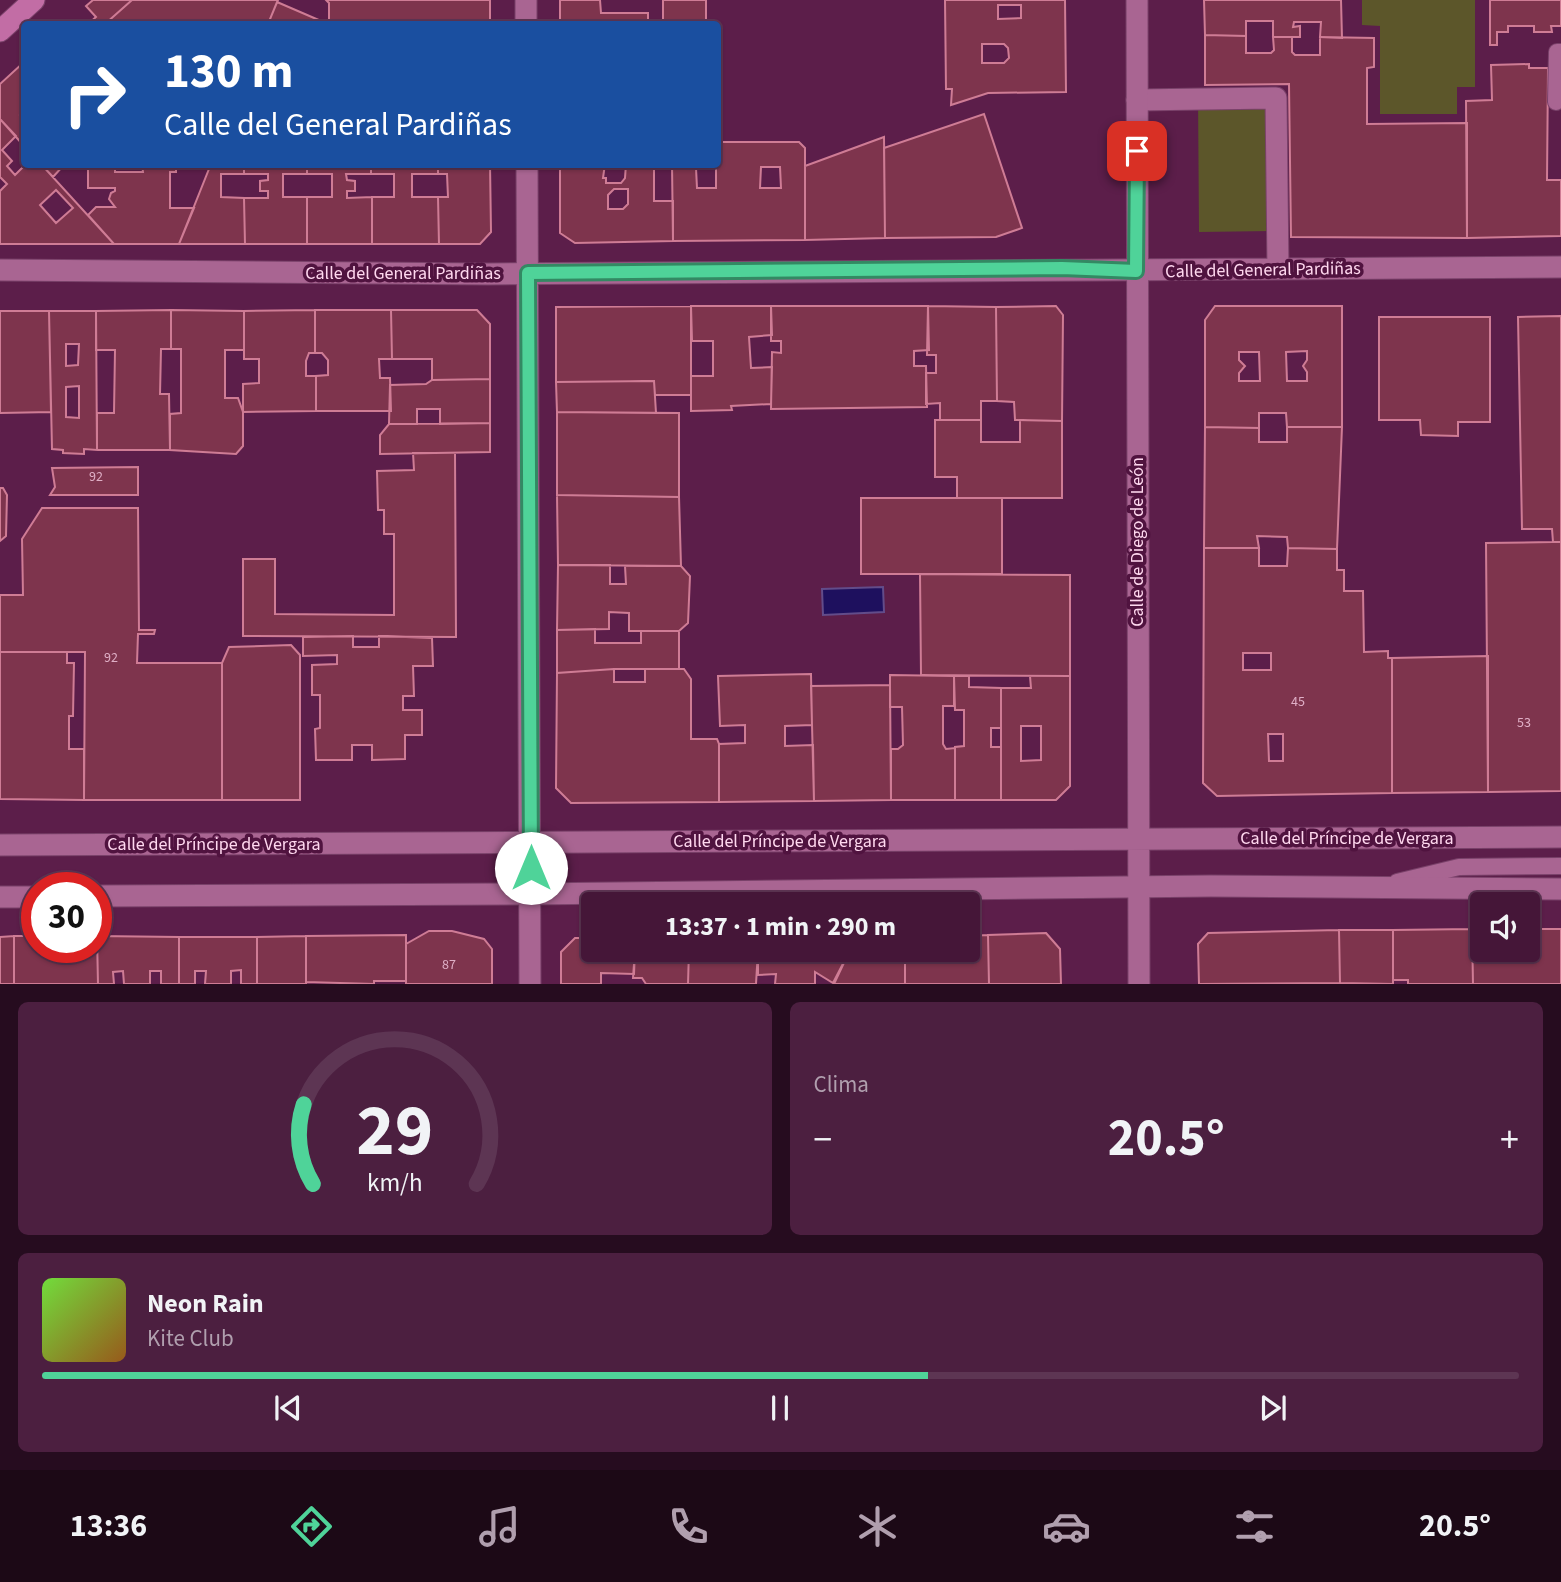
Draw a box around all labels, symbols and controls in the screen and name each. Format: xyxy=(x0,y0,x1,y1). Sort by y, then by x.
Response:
text: 130 m xyxy=(164,37,293,107)
icon: right xyxy=(49,49,140,140)
text: Calle del General Pardiñas xyxy=(164,102,512,148)
pin xyxy=(1107,121,1167,181)
icon: arrive xyxy=(1118,132,1156,170)
street label: Calle del General Pardiñas xyxy=(1165,256,1361,284)
street label: Calle del General Pardiñas xyxy=(305,261,501,286)
street label: Calle de Diego de León xyxy=(1125,457,1150,627)
house number: 92 xyxy=(89,467,103,487)
house number: 92 xyxy=(104,648,118,668)
house number: 45 xyxy=(1291,692,1305,712)
house number: 53 xyxy=(1517,713,1531,733)
street label: Calle del Príncipe de Vergara xyxy=(1240,826,1454,851)
street label: Calle del Príncipe de Vergara xyxy=(673,829,887,854)
position arrow xyxy=(494,831,568,905)
street label: Calle del Príncipe de Vergara xyxy=(107,832,321,857)
speed limit sign: 30 xyxy=(21,872,112,963)
map controls xyxy=(1470,892,1540,962)
button: sound xyxy=(1470,892,1540,962)
text: 13:37 · 1 min · 290 m xyxy=(665,908,896,945)
house number: 87 xyxy=(442,955,456,975)
text: Clima xyxy=(814,1068,869,1101)
text: 29 xyxy=(356,1080,433,1184)
text: 20.5° xyxy=(1108,1102,1225,1176)
text: − xyxy=(814,1113,832,1167)
text: + xyxy=(1500,1113,1519,1167)
text: km/h xyxy=(367,1165,423,1201)
text: Neon Rain xyxy=(147,1285,264,1322)
text: Kite Club xyxy=(147,1322,234,1355)
icon: previous xyxy=(269,1389,307,1427)
icon: pause xyxy=(761,1389,799,1427)
icon: next xyxy=(1254,1389,1292,1427)
icon: directions xyxy=(287,1502,336,1551)
icon: music xyxy=(475,1502,524,1551)
icon: phone xyxy=(664,1502,713,1551)
icon: climate xyxy=(853,1502,902,1551)
icon: car xyxy=(1042,1502,1091,1551)
icon: filters xyxy=(1230,1502,1279,1551)
text: 13:36 xyxy=(70,1503,147,1549)
text: 20.5° xyxy=(1419,1503,1491,1549)

